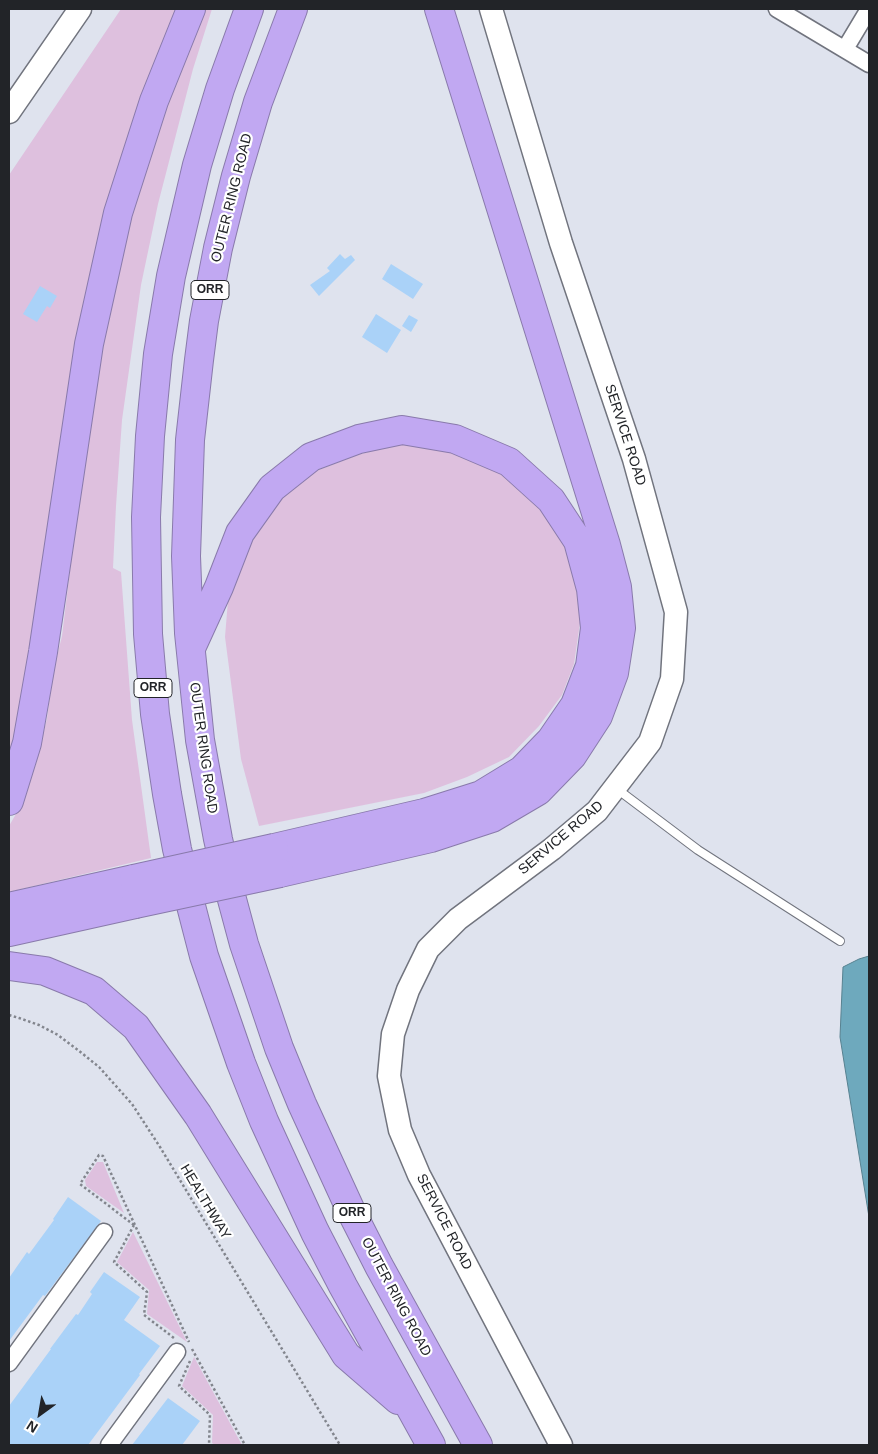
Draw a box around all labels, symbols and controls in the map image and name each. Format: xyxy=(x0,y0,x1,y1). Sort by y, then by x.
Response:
street label: OUTER RING ROAD xyxy=(208,132,256,264)
road number: ORR xyxy=(191,280,229,300)
street label: SERVICE ROAD xyxy=(601,382,649,488)
road number: ORR xyxy=(134,678,172,698)
street label: OUTER RING ROAD xyxy=(185,681,221,815)
street label: SERVICE ROAD xyxy=(515,798,607,878)
street label: HEALTHWAY xyxy=(176,1161,234,1243)
street label: SERVICE ROAD xyxy=(413,1171,475,1273)
road number: ORR xyxy=(333,1204,371,1222)
street label: OUTER RING ROAD xyxy=(358,1235,434,1359)
north arrow xyxy=(15,1389,65,1439)
text: N xyxy=(24,1417,41,1436)

